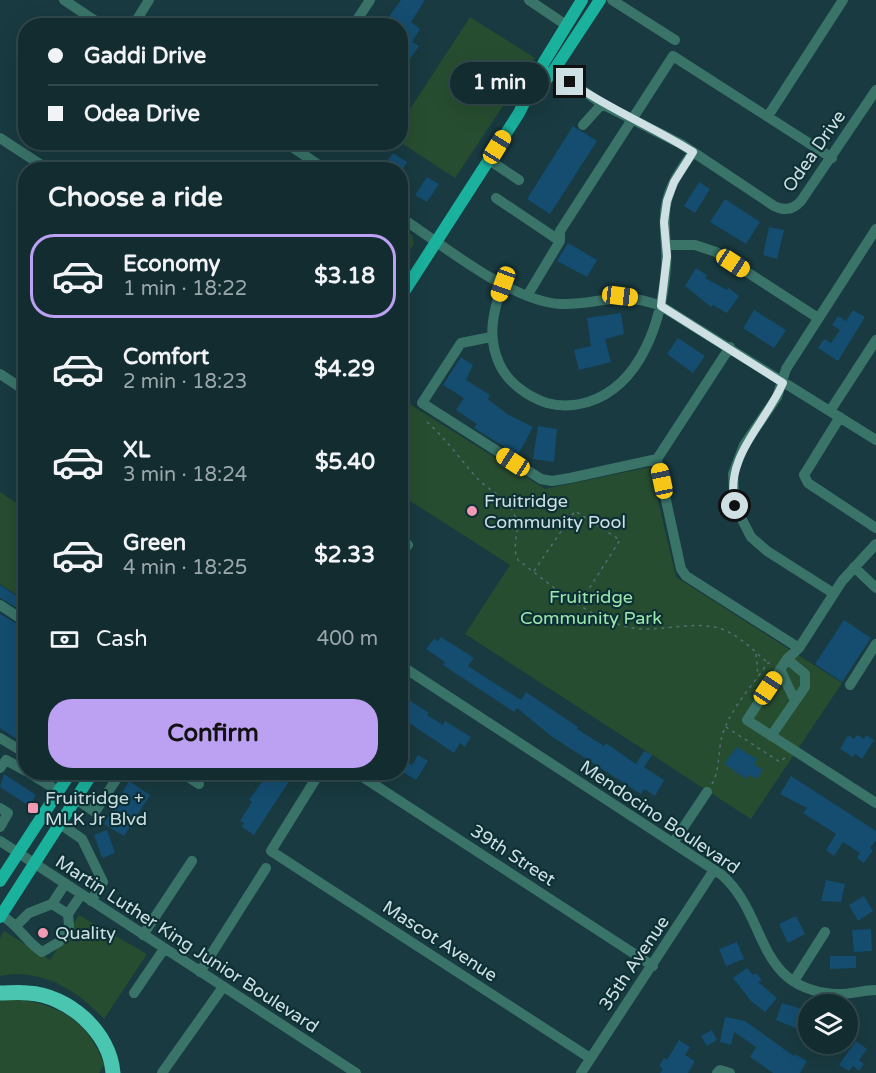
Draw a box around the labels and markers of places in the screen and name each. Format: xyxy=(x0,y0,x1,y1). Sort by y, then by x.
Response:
place label: Fruitridge Community Pool xyxy=(484,490,626,533)
marker: Fruitridge Community Pool xyxy=(465,504,479,518)
place label: Fruitridge + MLK Jr Blvd xyxy=(45,787,147,830)
marker: Fruitridge + MLK Jr Blvd xyxy=(26,801,40,815)
place label: Quality xyxy=(55,922,116,944)
marker: Quality xyxy=(36,926,50,940)

